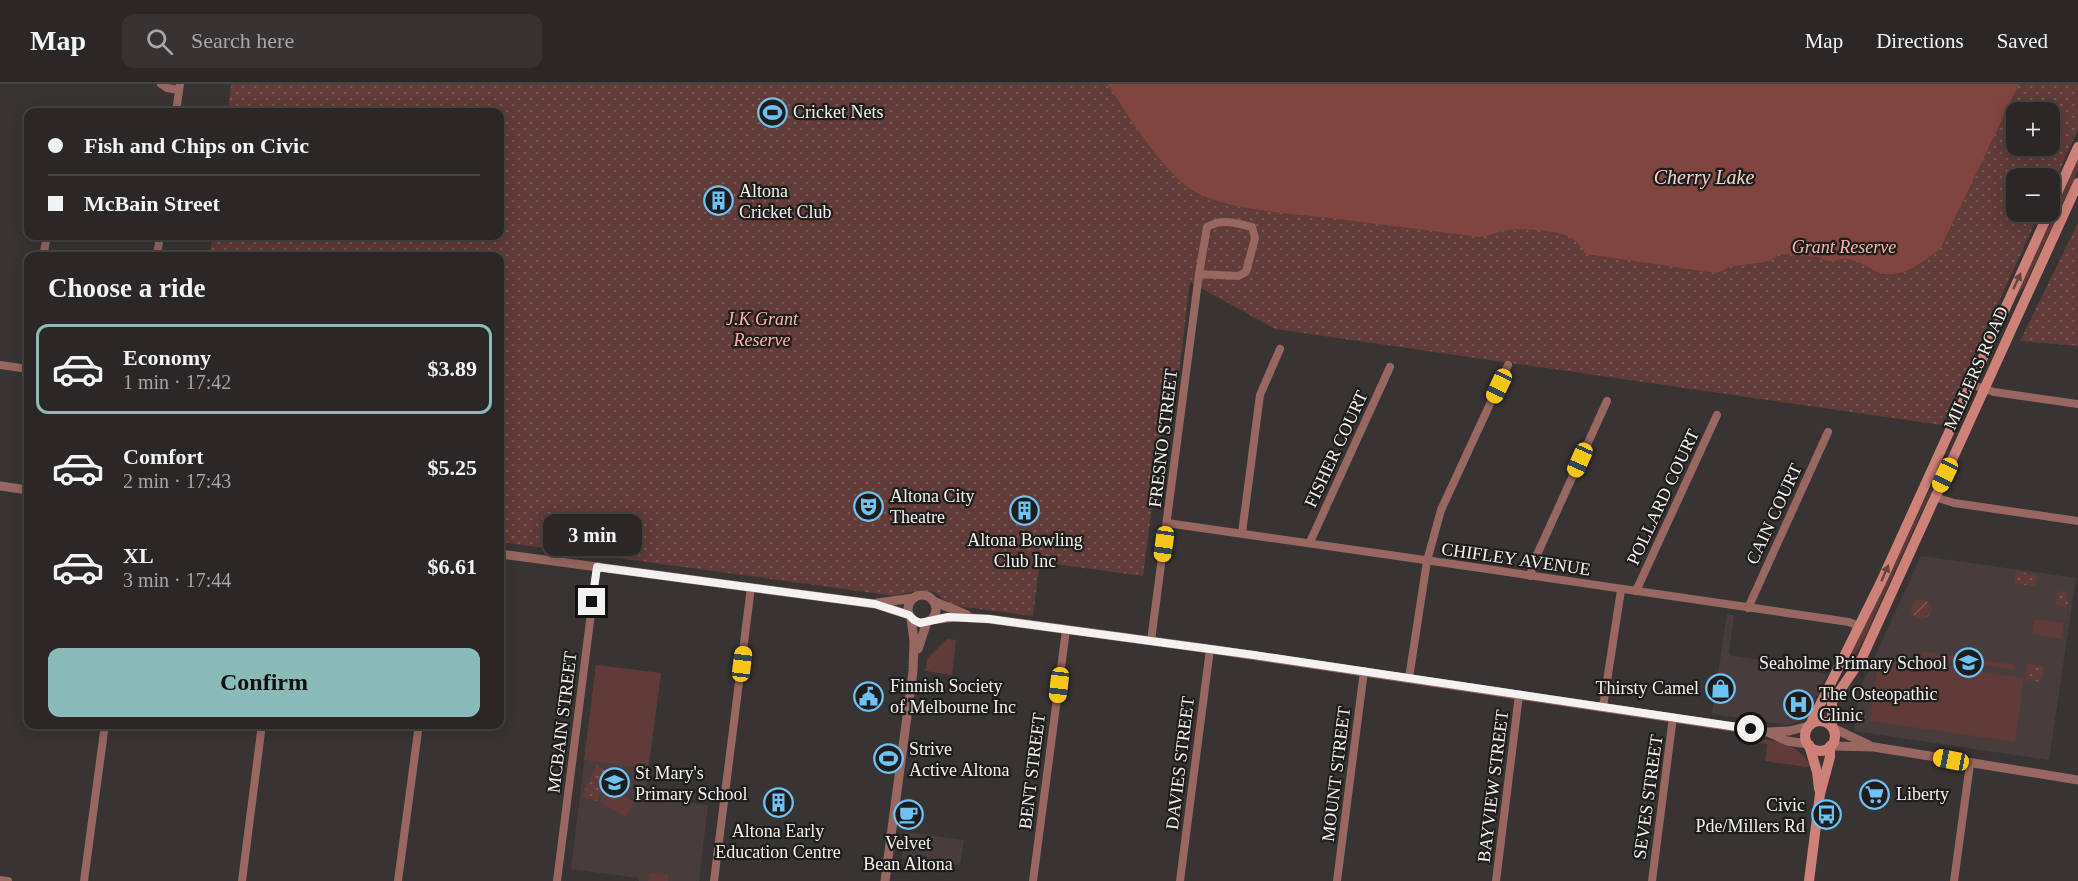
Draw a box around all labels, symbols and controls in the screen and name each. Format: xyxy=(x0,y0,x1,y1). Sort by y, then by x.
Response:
search box xyxy=(122,14,542,68)
text: Map xyxy=(30,25,86,56)
icon: search xyxy=(143,25,176,58)
text: Search here xyxy=(191,28,294,53)
text: Map xyxy=(1805,29,1843,53)
text: Directions xyxy=(1876,29,1964,53)
text: Saved xyxy=(1997,29,2048,53)
sports icon: Cricket Nets xyxy=(756,96,788,128)
place label: Cricket Nets xyxy=(793,102,883,122)
map controls xyxy=(2006,102,2060,222)
button: + xyxy=(2006,102,2060,156)
text: Fish and Chips on Civic xyxy=(84,133,309,158)
water label: Cherry Lake xyxy=(1654,166,1754,189)
button: − xyxy=(2006,168,2060,222)
place label: Altona Cricket Club xyxy=(739,181,832,222)
building icon: Altona Cricket Club xyxy=(702,185,734,217)
text: McBain Street xyxy=(84,191,220,216)
park label: Grant Reserve xyxy=(1792,237,1896,257)
one-way arrow xyxy=(2013,272,2022,289)
text: Choose a ride xyxy=(48,273,206,303)
street label: MILLERS ROAD xyxy=(1940,303,2012,433)
park label: J.K Grant Reserve xyxy=(726,309,799,350)
icon: car xyxy=(51,342,105,396)
text: Economy xyxy=(123,345,211,370)
text: $3.89 xyxy=(428,356,477,381)
car xyxy=(1483,366,1515,406)
street label: FRESNO STREET xyxy=(1145,368,1181,508)
text: 1 min · 17:42 xyxy=(123,371,231,393)
street label: FISHER COURT xyxy=(1300,387,1372,511)
street label: POLLARD COURT xyxy=(1623,426,1703,568)
car xyxy=(1564,440,1596,480)
icon: car xyxy=(51,441,105,495)
text: Comfort xyxy=(123,444,204,469)
text: $5.25 xyxy=(428,455,477,480)
car xyxy=(1929,455,1961,495)
street label: CAIN COURT xyxy=(1742,461,1806,567)
text: 2 min · 17:43 xyxy=(123,470,231,492)
place label: Altona City Theatre xyxy=(890,486,975,527)
theatre icon: Altona City Theatre xyxy=(853,490,885,522)
building icon: Altona Bowling Club Inc xyxy=(1009,495,1041,527)
callout: 3 min xyxy=(542,515,642,557)
text: 3 min xyxy=(568,524,617,546)
car xyxy=(1153,525,1175,563)
place label: Altona Bowling Club Inc xyxy=(967,530,1083,571)
street label: CHIFLEY AVENUE xyxy=(1440,539,1592,579)
icon: car xyxy=(51,540,105,594)
text: XL xyxy=(123,543,154,568)
text: $6.61 xyxy=(428,554,477,579)
one-way arrow xyxy=(1881,565,1890,582)
text: 3 min · 17:44 xyxy=(123,569,231,591)
route end xyxy=(578,588,605,615)
car xyxy=(731,645,753,683)
school or university icon: Seaholme Primary School xyxy=(1952,647,1984,679)
button: Confirm xyxy=(48,648,480,717)
street label: MCBAIN STREET xyxy=(543,650,581,794)
place label: Seaholme Primary School xyxy=(1759,653,1947,673)
car xyxy=(1048,666,1070,704)
shop icon: Thirsty Camel xyxy=(1704,672,1736,704)
place label: Finnish Society of Melbourne Inc xyxy=(890,676,1016,717)
place label: Thirsty Camel xyxy=(1596,678,1699,698)
public building icon: Finnish Society of Melbourne Inc xyxy=(853,680,885,712)
place label: The Osteopathic Clinic xyxy=(1819,684,1937,725)
hospital icon: The Osteopathic Clinic xyxy=(1782,688,1814,720)
street label: DAVIES STREET xyxy=(1162,695,1198,831)
street label: MOUNT STREET xyxy=(1318,705,1354,843)
street label: BAYVIEW STREET xyxy=(1474,709,1512,863)
street label: BENT STREET xyxy=(1015,712,1049,830)
route start xyxy=(1737,715,1764,742)
street label: SEVES STREET xyxy=(1629,733,1667,861)
place label: Strive Active Altona xyxy=(909,739,1009,780)
sports icon: Strive Active Altona xyxy=(872,743,904,775)
car xyxy=(1932,748,1970,772)
place label: St Mary's Primary School xyxy=(635,763,748,804)
school or university icon: St Mary's Primary School xyxy=(598,767,630,799)
supermarket icon: Liberty xyxy=(1859,778,1891,810)
place label: Liberty xyxy=(1896,784,1949,804)
building icon: Altona Early Education Centre xyxy=(762,786,794,818)
place label: Civic Pde/Millers Rd xyxy=(1695,795,1805,836)
cafe icon: Velvet Bean Altona xyxy=(892,798,924,830)
bus stop icon: Civic Pde/Millers Rd xyxy=(1810,799,1842,831)
place label: Altona Early Education Centre xyxy=(715,821,841,862)
place label: Velvet Bean Altona xyxy=(863,833,953,874)

